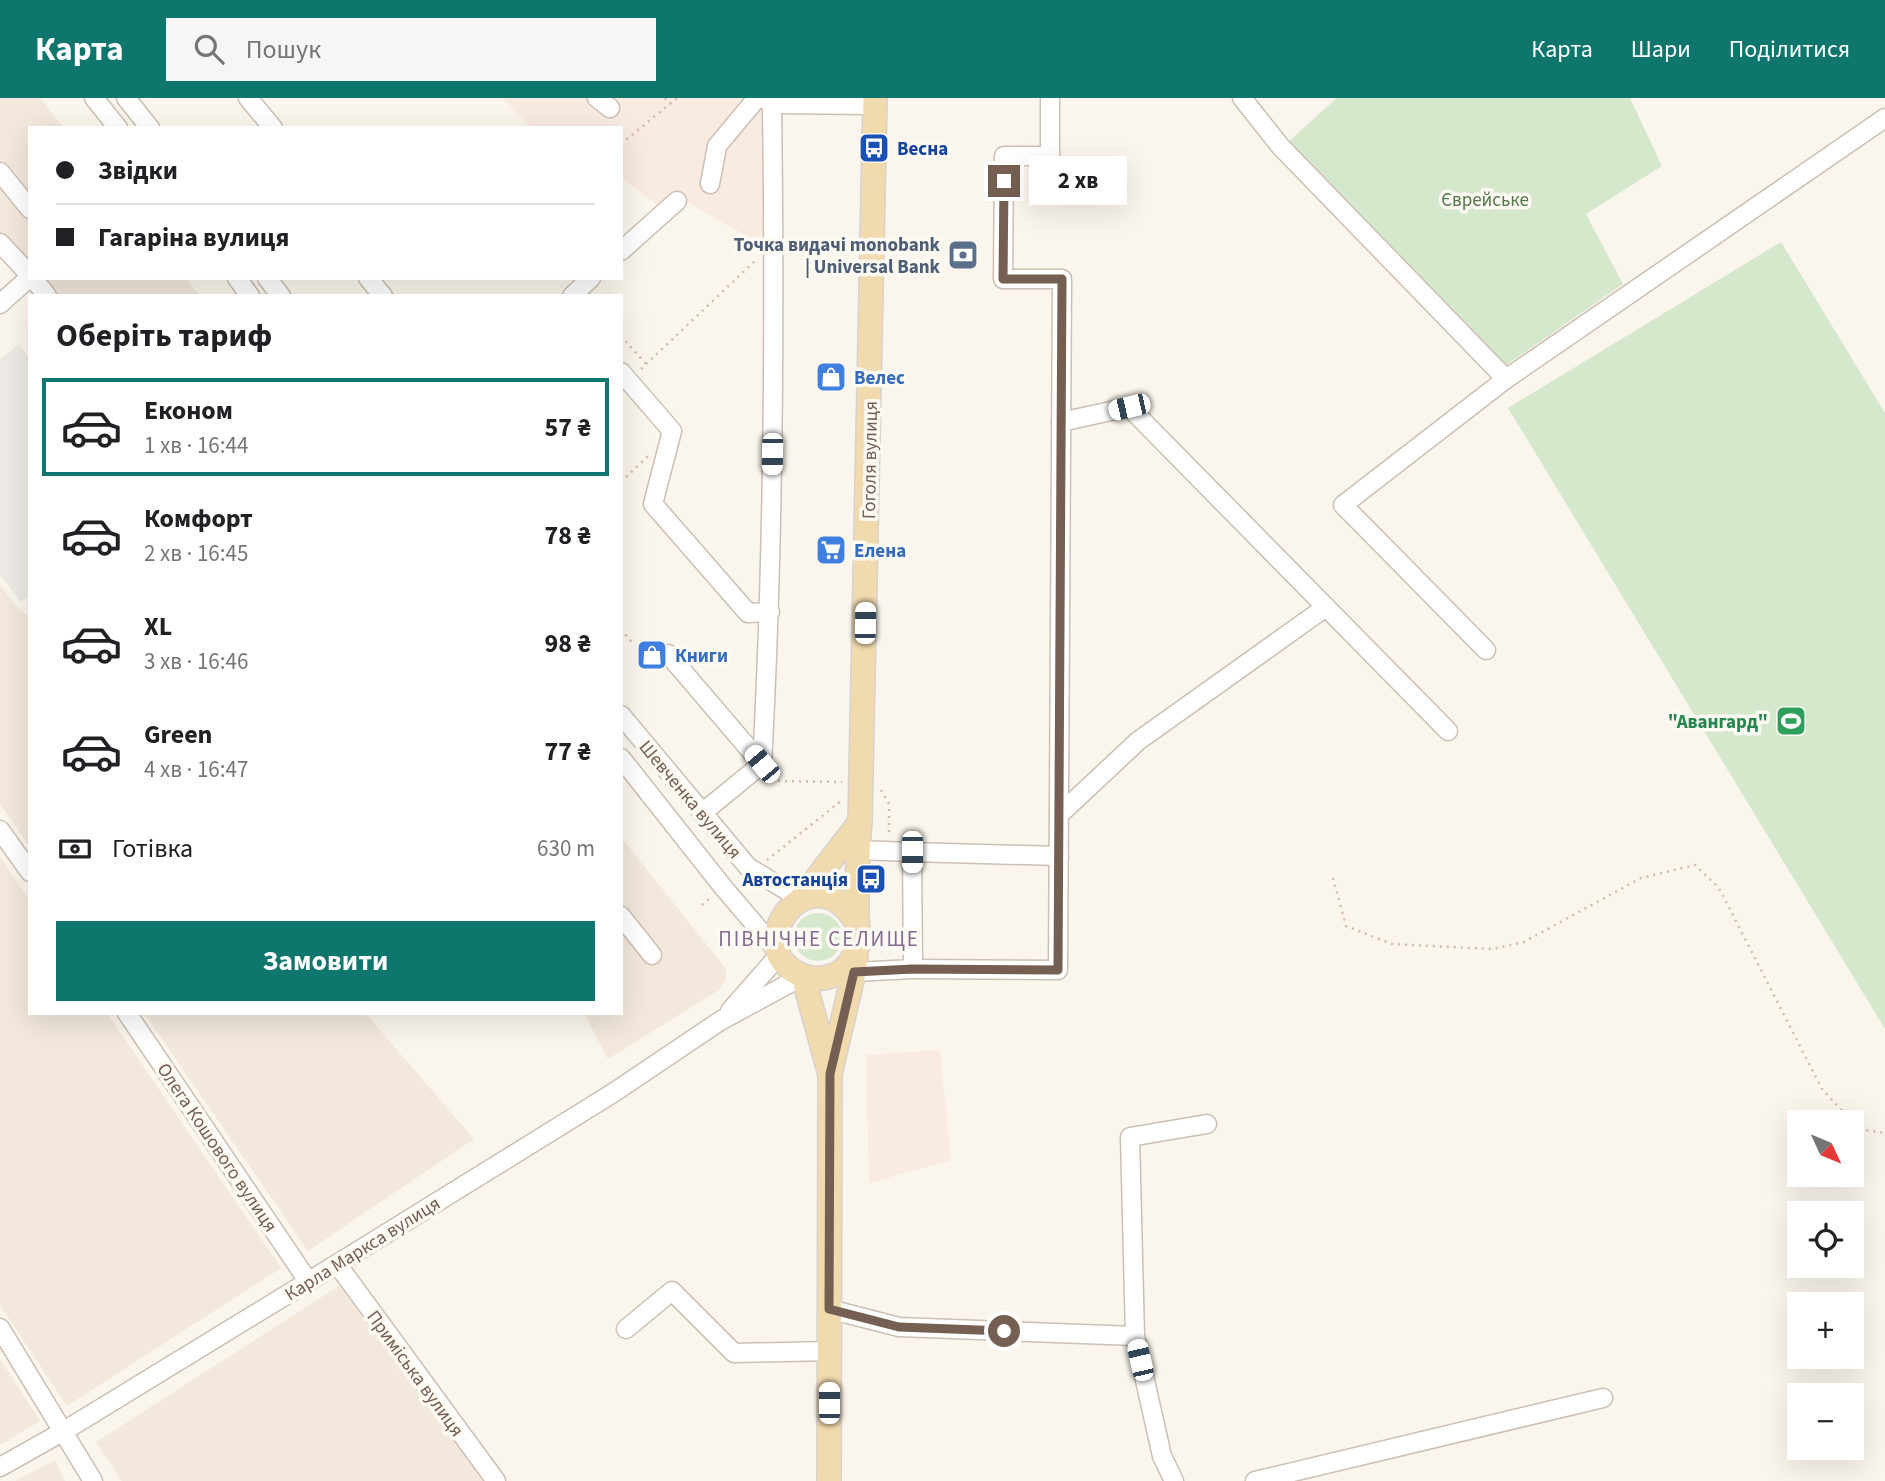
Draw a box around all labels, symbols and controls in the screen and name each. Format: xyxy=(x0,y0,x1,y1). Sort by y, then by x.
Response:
search box xyxy=(166,18,656,81)
text: Карта xyxy=(35,26,124,73)
icon: search xyxy=(190,30,228,68)
text: Пошук xyxy=(246,31,321,68)
text: Карта xyxy=(1531,32,1593,67)
text: Шари xyxy=(1631,32,1691,67)
text: Поділитися xyxy=(1729,32,1850,67)
bus stop icon: Весна xyxy=(857,131,891,165)
place label: Весна xyxy=(897,136,948,163)
text: Звідки xyxy=(98,152,178,189)
callout: 2 хв xyxy=(1028,156,1126,206)
text: 2 хв xyxy=(1058,164,1098,197)
route end xyxy=(988,165,1020,197)
park label: Єврейське xyxy=(1441,187,1529,214)
text: Гагаріна вулиця xyxy=(98,219,289,256)
place label: Точка видачі monobank | Universal Bank xyxy=(734,232,941,281)
bank icon: Точка видачі monobank | Universal Bank xyxy=(946,238,980,272)
text: Оберіть тариф xyxy=(56,313,272,359)
shop icon: Велес xyxy=(814,360,848,394)
place label: Велес xyxy=(854,365,905,392)
text: Економ xyxy=(144,392,233,429)
car xyxy=(1107,392,1152,422)
icon: car xyxy=(60,396,123,459)
street label: Гоголя вулиця xyxy=(856,401,885,519)
text: 57 ₴ xyxy=(545,409,591,446)
text: 1 хв · 16:44 xyxy=(144,429,248,462)
car xyxy=(762,433,783,475)
text: Комфорт xyxy=(144,500,253,537)
icon: car xyxy=(60,504,123,567)
text: 78 ₴ xyxy=(545,517,591,554)
supermarket icon: Елена xyxy=(814,533,848,567)
text: 2 хв · 16:45 xyxy=(144,537,248,570)
place label: Елена xyxy=(854,538,906,565)
car xyxy=(855,602,876,644)
text: XL xyxy=(144,608,172,645)
icon: car xyxy=(60,612,123,675)
text: 98 ₴ xyxy=(545,625,591,662)
shop icon: Книги xyxy=(635,638,669,672)
place label: Книги xyxy=(675,643,728,670)
text: 3 хв · 16:46 xyxy=(144,645,248,678)
sports icon: "Авангард" xyxy=(1774,704,1808,738)
place label: "Авангард" xyxy=(1668,709,1768,736)
text: Green xyxy=(144,716,212,753)
icon: car xyxy=(60,720,123,783)
text: 77 ₴ xyxy=(545,733,591,770)
street label: Шевченка вулиця xyxy=(632,735,748,865)
car xyxy=(741,741,784,787)
text: 4 хв · 16:47 xyxy=(144,753,248,786)
icon: cash xyxy=(56,830,94,868)
text: Готівка xyxy=(112,830,193,867)
car xyxy=(902,831,923,873)
text: 630 m xyxy=(537,832,595,865)
bus stop icon: Автостанція xyxy=(854,862,888,896)
place label: Автостанція xyxy=(741,867,848,894)
button: Замовити xyxy=(56,921,595,1001)
district label: ПІВНІЧНЕ СЕЛИЩЕ xyxy=(718,924,920,954)
street label: Олега Кошового вулиця xyxy=(150,1058,284,1238)
north arrow xyxy=(1787,1110,1864,1186)
map controls xyxy=(1787,1110,1864,1460)
street label: Карла Маркса вулиця xyxy=(280,1190,446,1308)
button: locate xyxy=(1787,1201,1864,1278)
button: + xyxy=(1787,1292,1864,1369)
street label: Приміська вулиця xyxy=(360,1305,470,1443)
route start xyxy=(988,1315,1020,1347)
car xyxy=(1126,1337,1155,1383)
car xyxy=(819,1382,840,1424)
button: − xyxy=(1787,1383,1864,1460)

